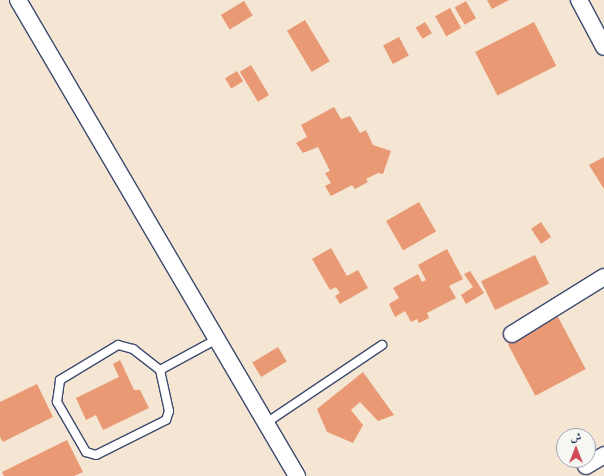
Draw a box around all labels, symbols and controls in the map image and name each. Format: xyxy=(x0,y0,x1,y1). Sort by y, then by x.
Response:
north arrow xyxy=(556,428,596,468)
text: ش xyxy=(571,429,581,445)

